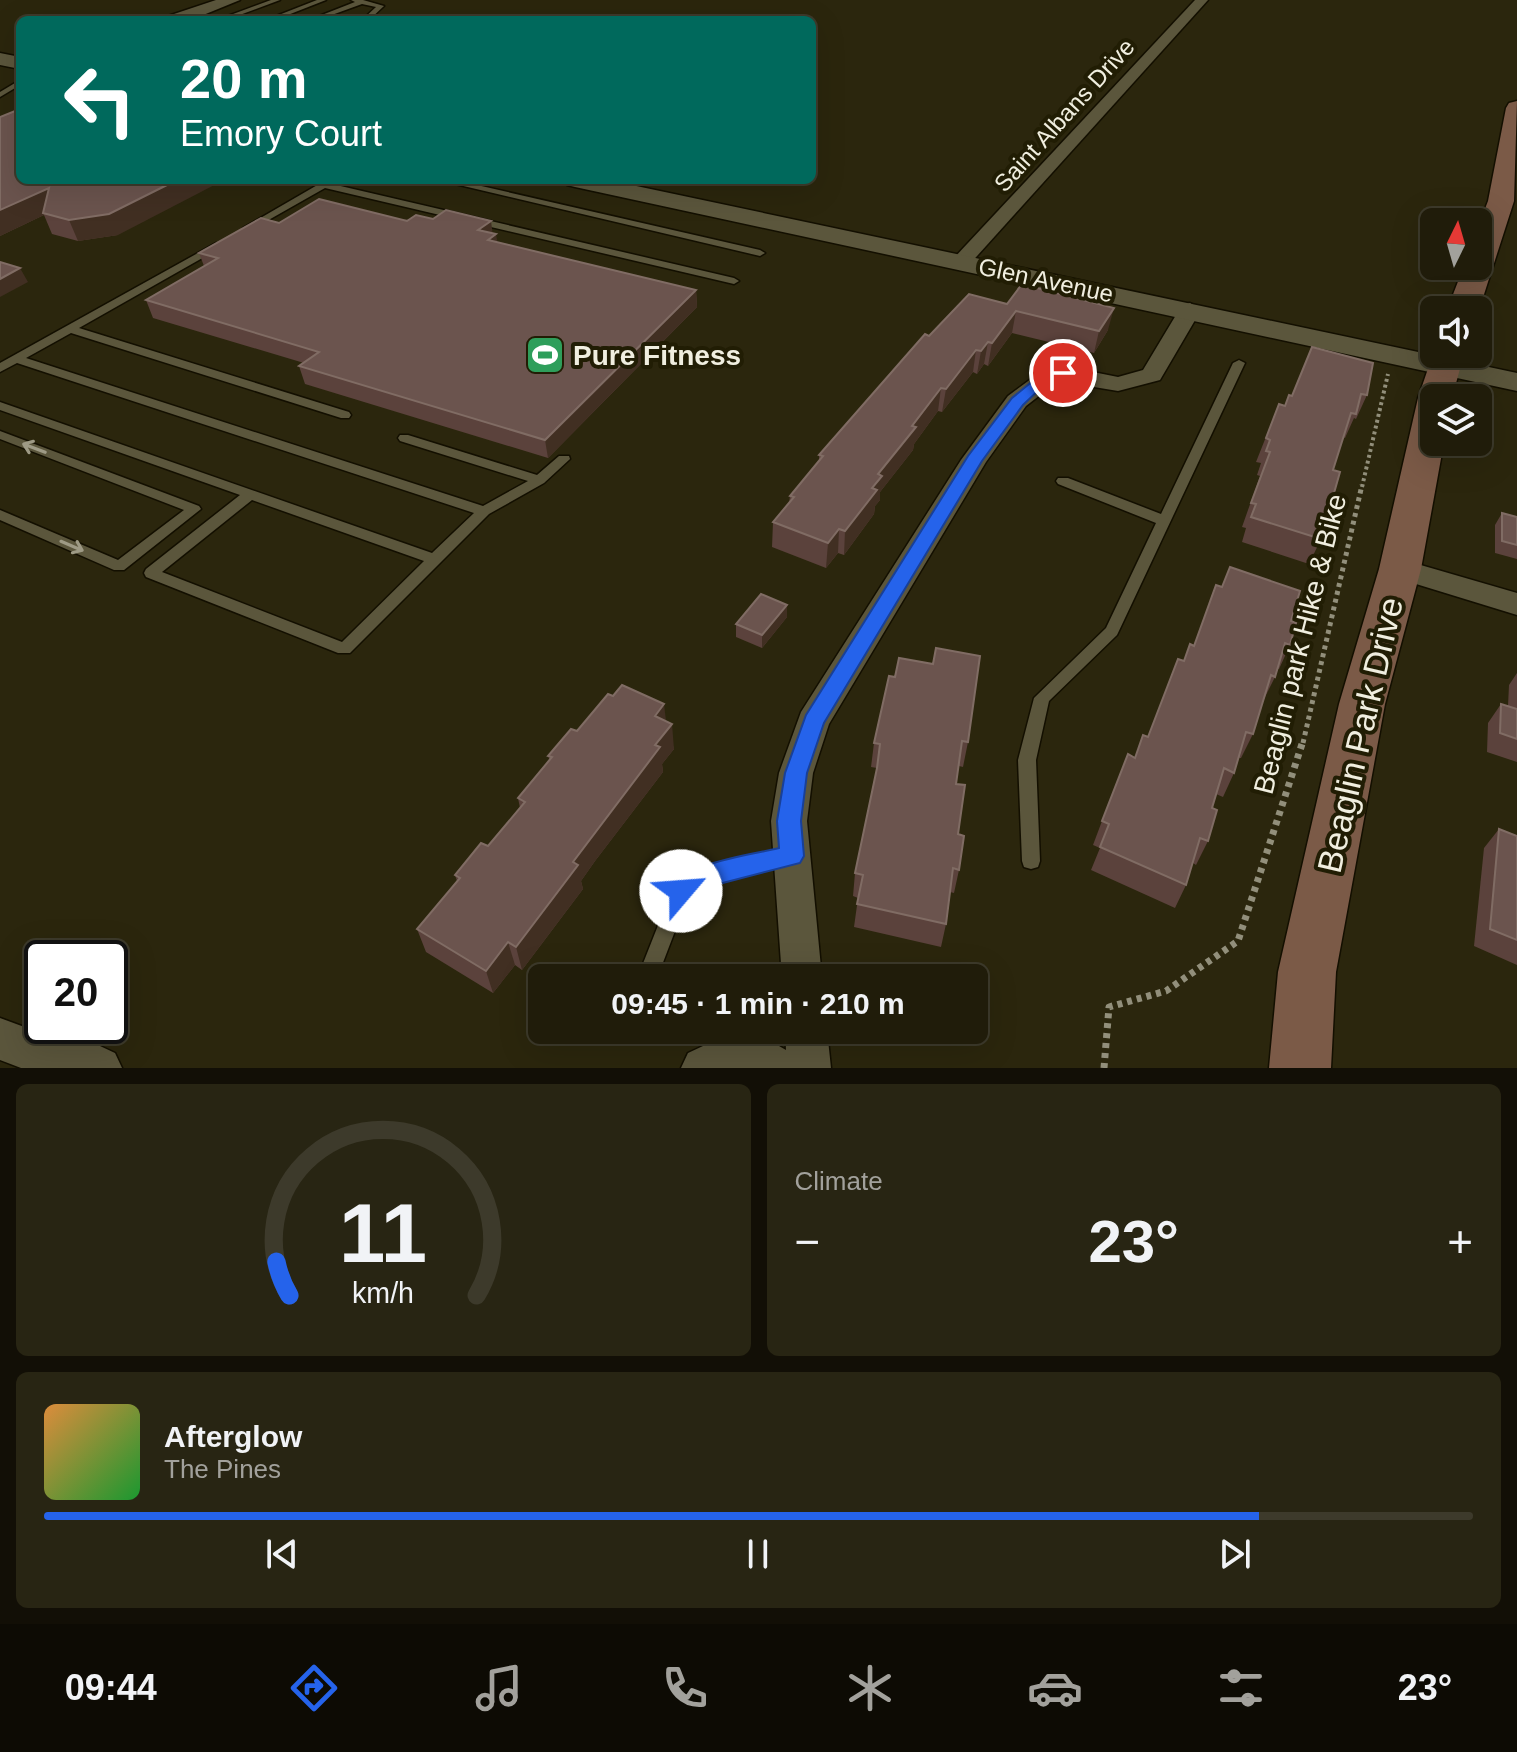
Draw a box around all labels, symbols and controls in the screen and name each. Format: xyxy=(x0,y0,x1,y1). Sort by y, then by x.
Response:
street label: Saint Albans Drive xyxy=(988,33,1140,197)
text: 20 m xyxy=(180,47,308,110)
icon: left xyxy=(48,48,152,152)
text: Emory Court xyxy=(180,113,382,154)
north arrow xyxy=(1420,208,1492,280)
map controls xyxy=(1420,208,1492,456)
street label: Glen Avenue xyxy=(976,253,1116,307)
button: sound xyxy=(1420,296,1492,368)
sports icon: Pure Fitness xyxy=(524,334,566,376)
pin xyxy=(1029,339,1097,407)
place label: Pure Fitness xyxy=(573,340,741,371)
icon: arrive xyxy=(1041,351,1085,395)
button: layers xyxy=(1420,384,1492,456)
one-way arrow xyxy=(22,440,47,454)
street label: Beaglin park Hike & Bike xyxy=(1248,491,1352,797)
one-way arrow xyxy=(59,539,84,554)
street label: Beaglin Park Drive xyxy=(1310,594,1410,876)
position arrow xyxy=(639,849,723,933)
speed limit sign: 20 xyxy=(24,940,128,1044)
text: 09:45 · 1 min · 210 m xyxy=(611,987,905,1020)
text: Climate xyxy=(795,1166,883,1196)
text: 11 xyxy=(339,1187,427,1280)
text: 23° xyxy=(1088,1208,1179,1275)
text: − xyxy=(795,1217,820,1266)
text: + xyxy=(1447,1217,1473,1266)
text: km/h xyxy=(352,1277,414,1309)
text: Afterglow xyxy=(164,1420,302,1453)
text: The Pines xyxy=(164,1454,281,1484)
icon: previous xyxy=(260,1532,304,1576)
icon: pause xyxy=(736,1532,780,1576)
icon: next xyxy=(1213,1532,1257,1576)
icon: directions xyxy=(286,1660,342,1716)
icon: music xyxy=(471,1660,527,1716)
icon: phone xyxy=(657,1660,713,1716)
icon: climate xyxy=(842,1660,898,1716)
icon: car xyxy=(1027,1660,1083,1716)
icon: filters xyxy=(1213,1660,1269,1716)
text: 09:44 xyxy=(65,1667,157,1708)
text: 23° xyxy=(1398,1667,1452,1708)

